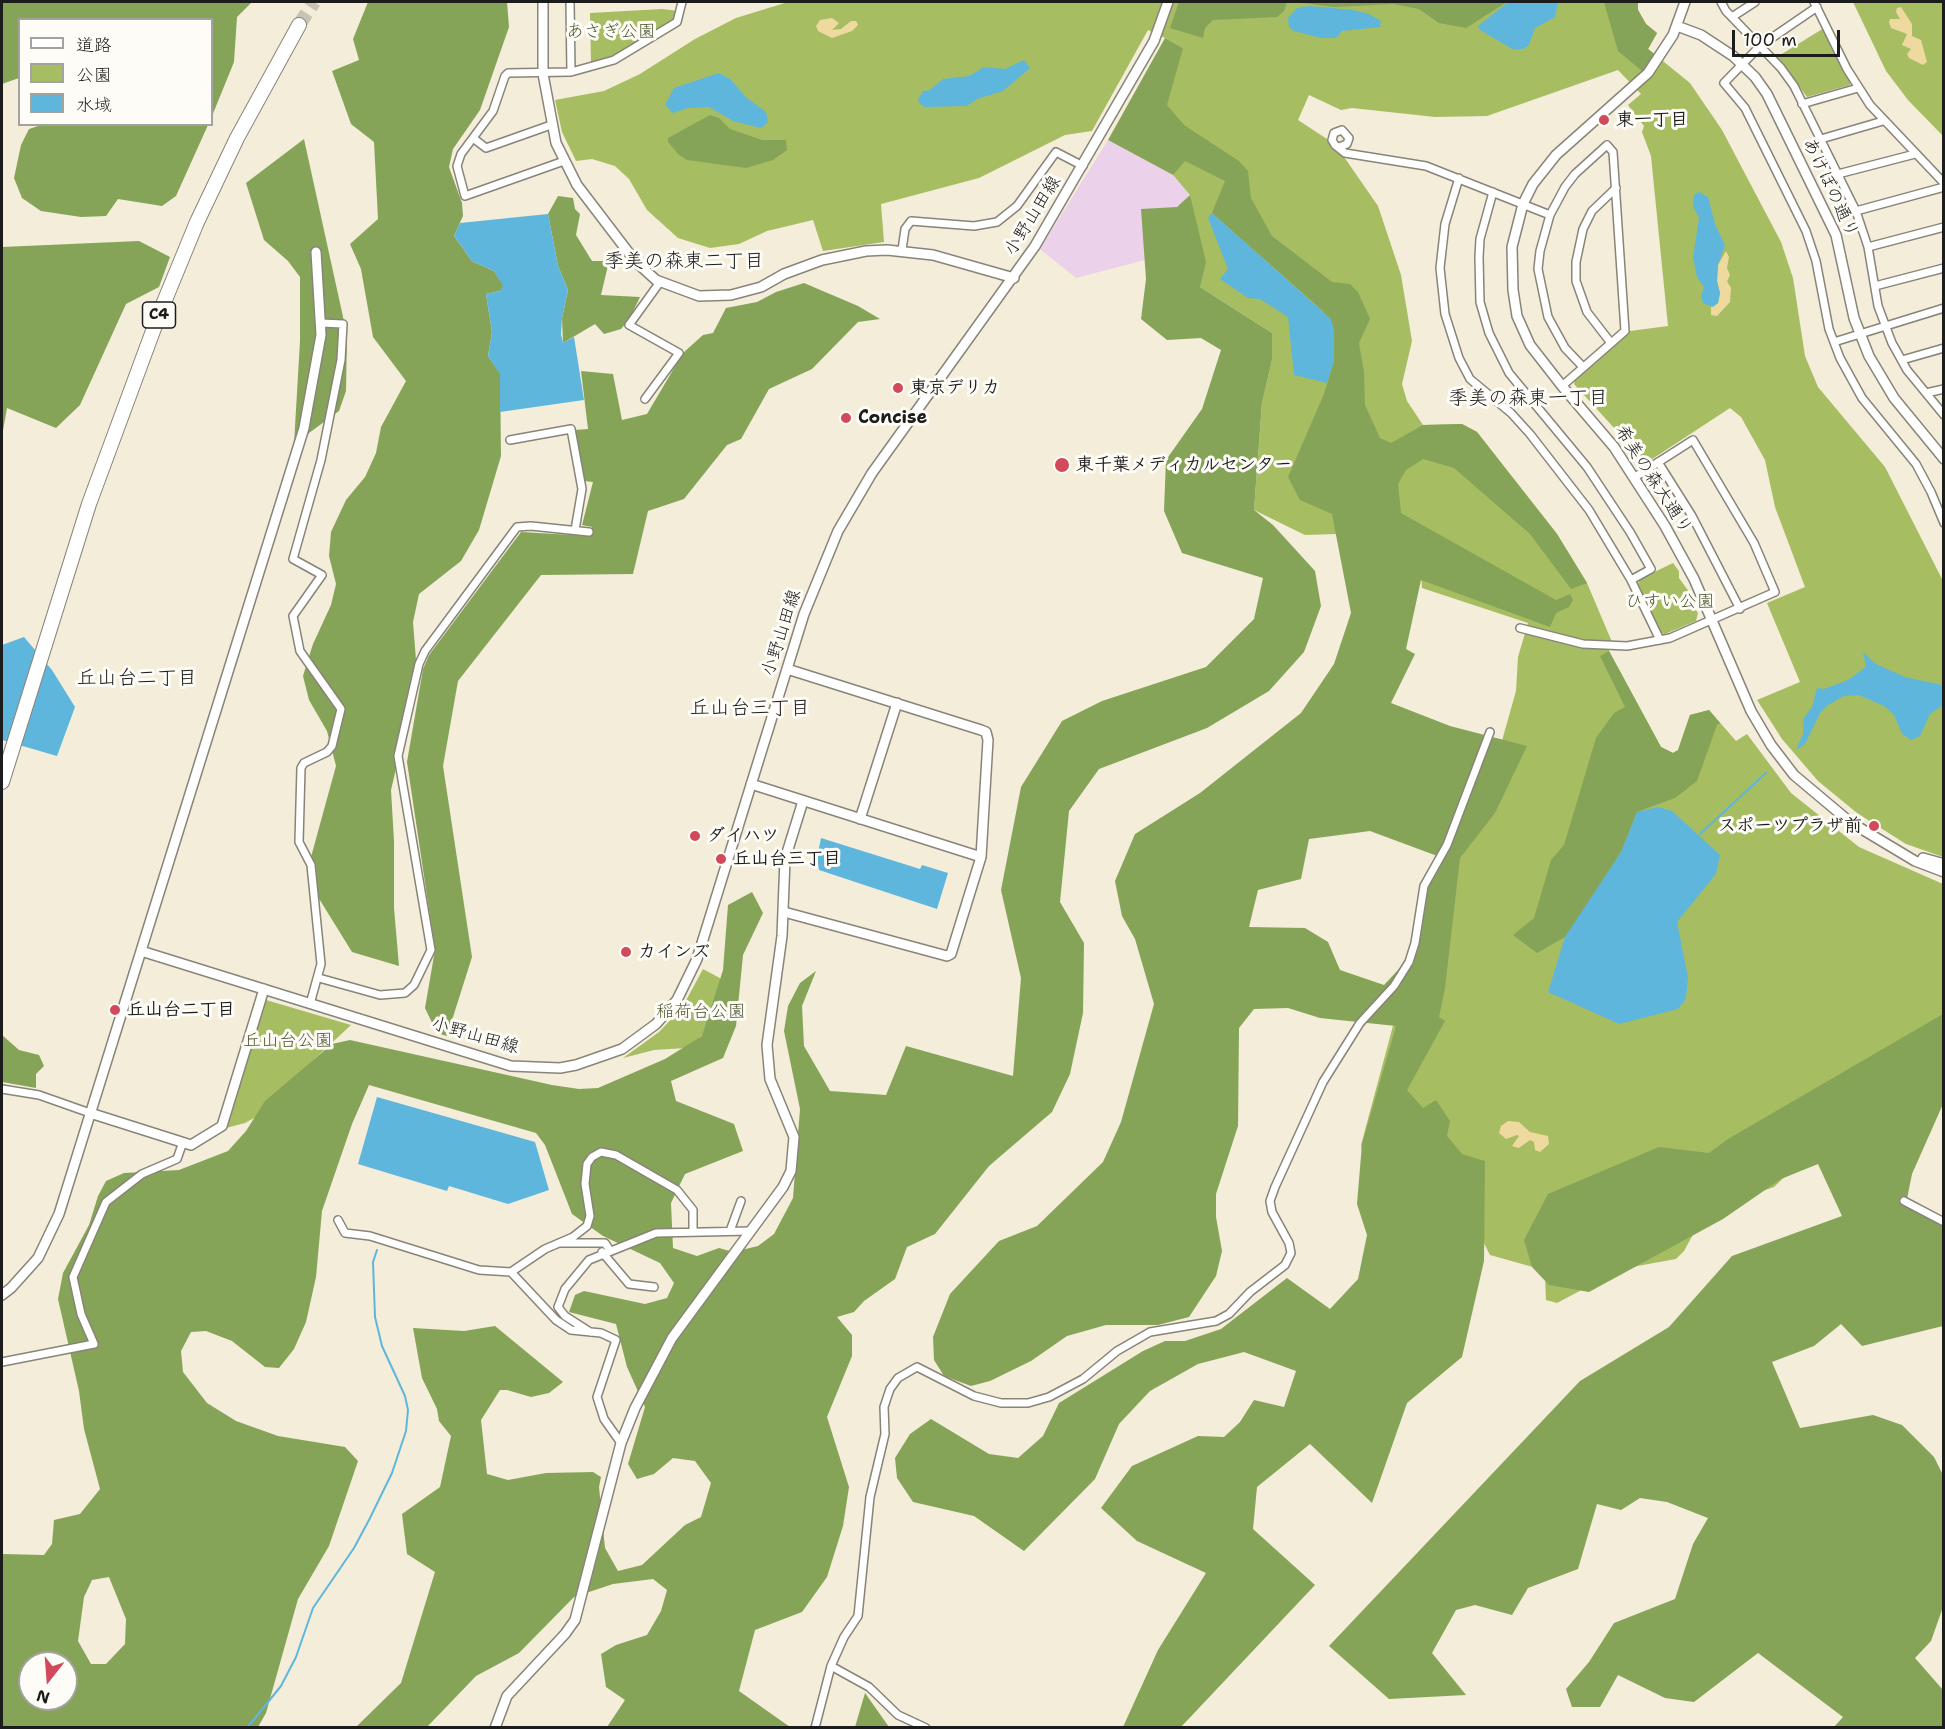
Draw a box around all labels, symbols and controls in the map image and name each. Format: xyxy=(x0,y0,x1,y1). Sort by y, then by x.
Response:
legend xyxy=(18,18,213,126)
scale bar xyxy=(1735,18,1843,56)
park label: あさぎ公園 xyxy=(566,21,656,43)
text: 100 m xyxy=(1743,28,1797,52)
text: 道路 xyxy=(76,33,112,57)
text: 公園 xyxy=(76,63,112,87)
text: 水域 xyxy=(76,93,112,117)
place label: 東一丁目 xyxy=(1616,109,1688,131)
marker: 東一丁目 xyxy=(1597,113,1611,127)
street label: あけぼの通り xyxy=(1797,134,1863,242)
street label: 小野山田線 xyxy=(1000,172,1066,260)
district label: 季美の森東二丁目 xyxy=(604,250,764,274)
road number: C4 xyxy=(142,302,176,328)
place label: 東京デリカ xyxy=(910,377,1000,399)
marker: 東京デリカ xyxy=(891,381,905,395)
district label: 季美の森東一丁目 xyxy=(1448,387,1608,411)
place label: Concise xyxy=(858,407,927,429)
marker: Concise xyxy=(839,411,853,425)
street label: 希美の森大通り xyxy=(1610,421,1696,539)
place label: 東千葉メディカルセンター xyxy=(1076,454,1292,476)
marker: 東千葉メディカルセンター xyxy=(1053,456,1071,474)
street label: 小野山田線 xyxy=(758,587,806,679)
park label: ひすい公園 xyxy=(1625,591,1715,613)
district label: 丘山台二丁目 xyxy=(77,667,197,691)
district label: 丘山台三丁目 xyxy=(690,697,810,721)
place label: スポーツプラザ前 xyxy=(1718,815,1862,837)
marker: スポーツプラザ前 xyxy=(1867,819,1881,833)
place label: ダイハツ xyxy=(707,825,779,847)
marker: ダイハツ xyxy=(688,829,702,843)
place label: 丘山台三丁目 xyxy=(733,848,841,870)
marker: 丘山台三丁目 xyxy=(714,852,728,866)
place label: カインズ xyxy=(638,941,710,963)
marker: カインズ xyxy=(619,945,633,959)
place label: 丘山台二丁目 xyxy=(127,999,235,1021)
park label: 稲荷台公園 xyxy=(656,1001,746,1023)
marker: 丘山台二丁目 xyxy=(108,1003,122,1017)
street label: 小野山田線 xyxy=(429,1013,521,1059)
park label: 丘山台公園 xyxy=(243,1030,333,1052)
north arrow xyxy=(18,1651,78,1711)
text: N xyxy=(34,1685,52,1709)

